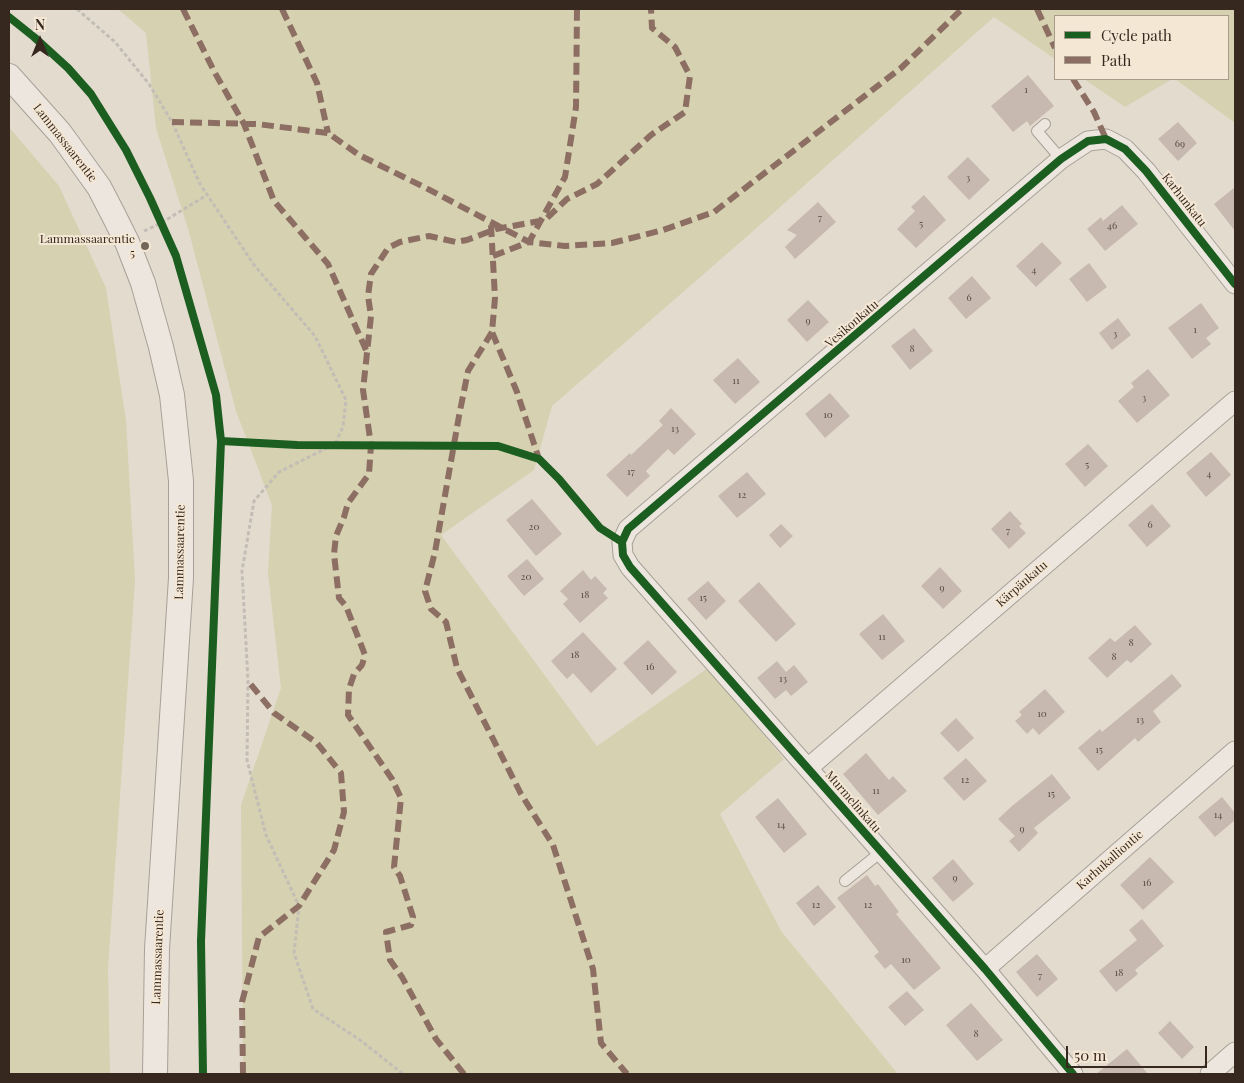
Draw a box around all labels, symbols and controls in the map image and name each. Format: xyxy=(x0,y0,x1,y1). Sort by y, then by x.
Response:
north arrow xyxy=(15,15,65,65)
text: N xyxy=(35,15,45,34)
legend xyxy=(1054,15,1229,80)
text: Cycle path xyxy=(1101,25,1172,45)
text: Path xyxy=(1101,50,1131,70)
house number: 1 xyxy=(1024,84,1028,96)
street label: Lammassaarentie xyxy=(30,101,100,185)
house number: 69 xyxy=(1175,138,1185,150)
street label: Karhunkatu xyxy=(1159,170,1209,230)
house number: 3 xyxy=(966,172,970,184)
house number: 7 xyxy=(818,212,822,224)
house number: 5 xyxy=(919,218,923,230)
house number: 46 xyxy=(1107,220,1117,232)
place label: Lammassaarentie 5 xyxy=(40,232,135,260)
marker: Lammassaarentie 5 xyxy=(139,240,151,252)
house number: 4 xyxy=(1032,264,1036,276)
house number: 6 xyxy=(966,292,972,304)
street label: Vesikonkatu xyxy=(823,297,881,351)
house number: 9 xyxy=(805,315,811,327)
house number: 1 xyxy=(1193,324,1197,336)
house number: 3 xyxy=(1113,328,1117,340)
house number: 8 xyxy=(909,343,915,355)
house number: 11 xyxy=(732,375,740,387)
house number: 3 xyxy=(1142,392,1146,404)
house number: 10 xyxy=(823,409,833,421)
house number: 13 xyxy=(671,423,679,435)
house number: 5 xyxy=(1085,459,1089,471)
house number: 17 xyxy=(627,466,635,478)
house number: 4 xyxy=(1207,468,1211,480)
house number: 12 xyxy=(738,489,746,501)
street label: Lammassaarentie xyxy=(172,504,188,600)
house number: 6 xyxy=(1147,519,1153,531)
house number: 20 xyxy=(529,521,539,533)
house number: 7 xyxy=(1006,525,1010,537)
street label: Kärpänkatu xyxy=(994,558,1050,610)
house number: 20 xyxy=(521,571,531,583)
house number: 9 xyxy=(939,582,945,594)
house number: 18 xyxy=(581,589,589,601)
house number: 15 xyxy=(699,592,707,604)
house number: 11 xyxy=(878,631,886,643)
house number: 8 xyxy=(1128,637,1134,649)
house number: 18 xyxy=(571,649,579,661)
house number: 8 xyxy=(1111,651,1117,663)
house number: 16 xyxy=(646,661,654,673)
house number: 13 xyxy=(779,673,787,685)
house number: 10 xyxy=(1037,708,1047,720)
house number: 13 xyxy=(1136,714,1144,726)
house number: 15 xyxy=(1095,744,1103,756)
street label: Murmelinkatu xyxy=(822,768,884,836)
house number: 12 xyxy=(961,774,969,786)
house number: 11 xyxy=(872,785,880,797)
house number: 15 xyxy=(1047,788,1055,800)
house number: 14 xyxy=(1214,809,1222,821)
house number: 14 xyxy=(777,819,785,831)
house number: 9 xyxy=(1019,823,1025,835)
street label: Karhukalliontie xyxy=(1074,827,1146,893)
house number: 9 xyxy=(952,872,958,884)
house number: 16 xyxy=(1143,877,1151,889)
house number: 12 xyxy=(812,899,820,911)
house number: 12 xyxy=(864,899,872,911)
street label: Lammassaarentie xyxy=(149,909,167,1005)
house number: 10 xyxy=(901,954,911,966)
house number: 18 xyxy=(1115,967,1123,979)
house number: 7 xyxy=(1038,970,1042,982)
house number: 8 xyxy=(973,1028,979,1040)
scale bar xyxy=(1069,1036,1210,1068)
text: 50 m xyxy=(1074,1045,1106,1065)

